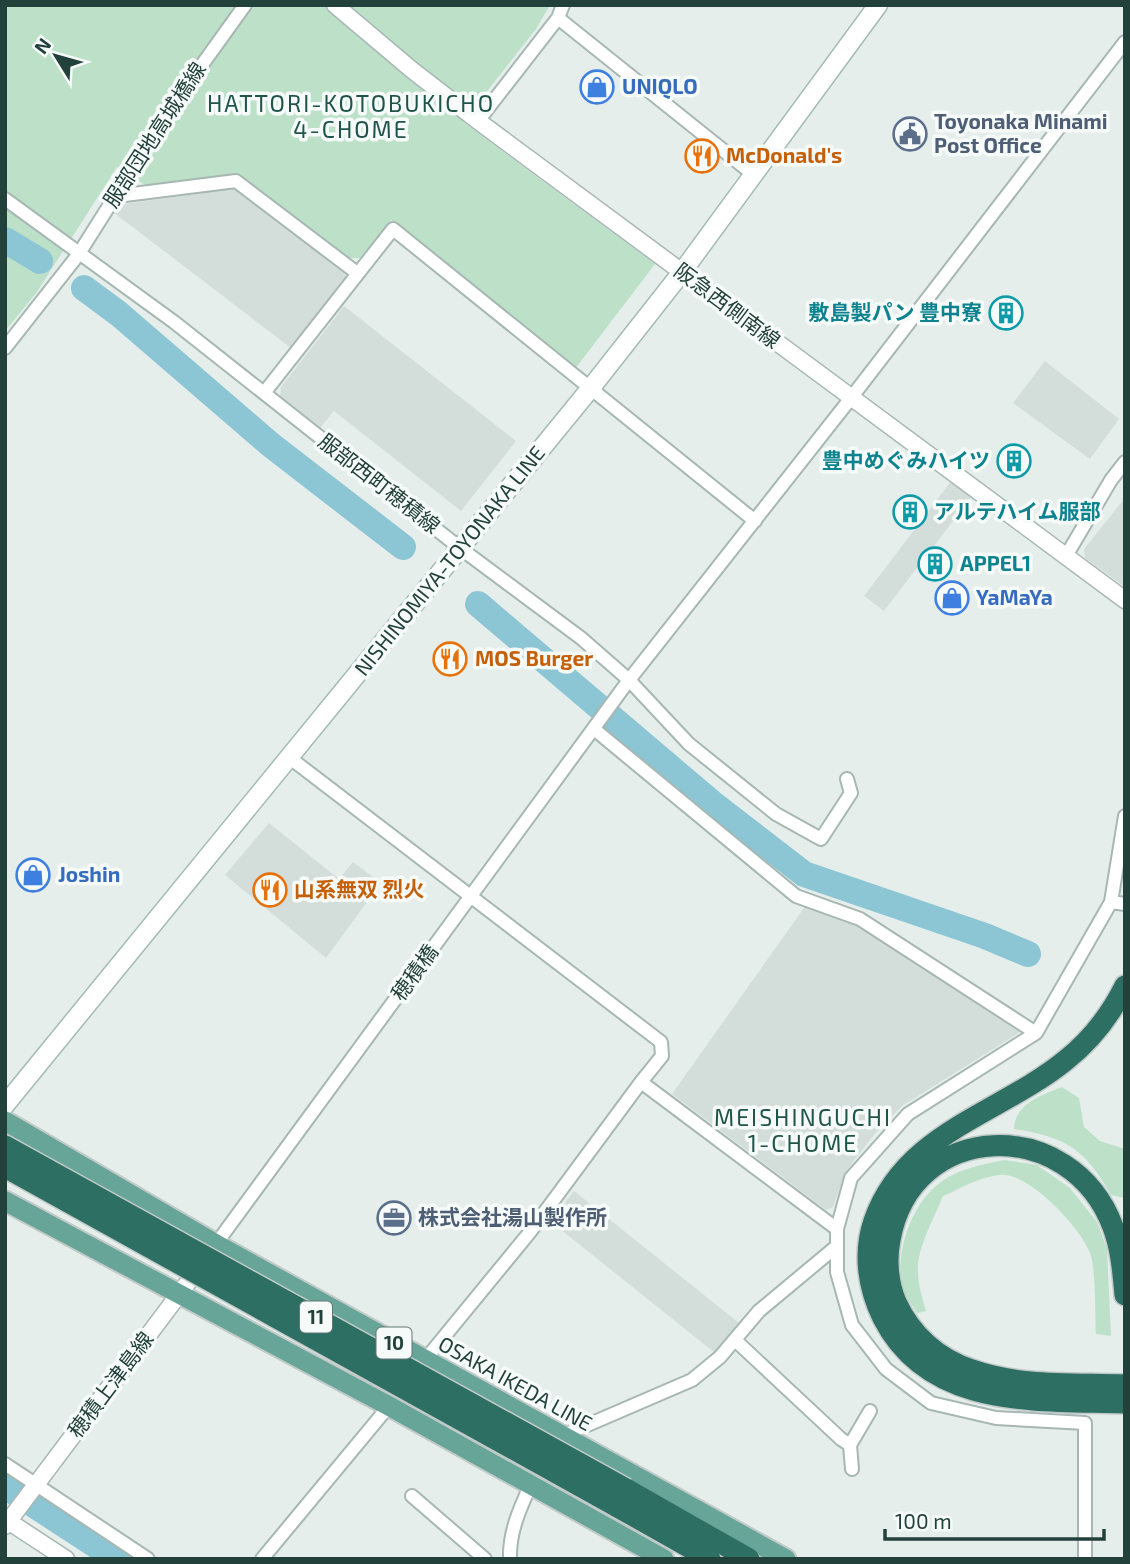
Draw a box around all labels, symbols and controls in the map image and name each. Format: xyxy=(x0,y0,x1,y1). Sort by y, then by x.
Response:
north arrow xyxy=(21,21,91,91)
text: N xyxy=(29,33,55,58)
street label: 服部団地高城橋線 xyxy=(98,57,210,211)
shop icon: UNIQLO xyxy=(578,68,616,106)
place label: UNIQLO xyxy=(622,73,698,99)
district label: HATTORI-KOTOBUKICHO 4-CHOME xyxy=(207,89,495,143)
place label: Toyonaka Minami Post Office xyxy=(934,108,1108,157)
public building icon: Toyonaka Minami Post Office xyxy=(891,115,929,153)
restaurant icon: McDonald's xyxy=(683,137,721,175)
place label: McDonald's xyxy=(726,142,842,167)
street label: 阪急西側南線 xyxy=(670,257,786,353)
building icon: 敷島製パン 豊中寮 xyxy=(987,294,1025,332)
place label: 敷島製パン 豊中寮 xyxy=(808,299,982,324)
street label: 服部西町穂積線 xyxy=(314,428,446,538)
street label: NISHINOMIYA-TOYONAKA LINE xyxy=(348,440,549,680)
building icon: 豊中めぐみハイツ xyxy=(995,442,1033,480)
place label: 豊中めぐみハイツ xyxy=(822,447,990,472)
building icon: アルテハイム服部 xyxy=(891,493,929,531)
place label: アルテハイム服部 xyxy=(934,498,1101,523)
building icon: APPEL1 xyxy=(916,545,954,583)
place label: APPEL1 xyxy=(960,550,1031,575)
shop icon: YaMaYa xyxy=(933,579,971,617)
place label: YaMaYa xyxy=(976,584,1053,609)
restaurant icon: MOS Burger xyxy=(431,640,469,678)
place label: MOS Burger xyxy=(475,645,593,670)
shop icon: Joshin xyxy=(14,856,52,894)
place label: Joshin xyxy=(58,861,120,886)
restaurant icon: 山系無双 烈火 xyxy=(251,871,289,909)
place label: 山系無双 烈火 xyxy=(294,876,425,901)
street label: 穂積橋 xyxy=(385,939,442,1005)
district label: MEISHINGUCHI 1-CHOME xyxy=(714,1103,892,1157)
office icon: 株式会社湯山製作所 xyxy=(375,1199,413,1237)
place label: 株式会社湯山製作所 xyxy=(418,1204,607,1229)
road number: 11 xyxy=(300,1302,332,1332)
street label: 穂積上津島線 xyxy=(62,1326,158,1442)
road number: 10 xyxy=(376,1328,412,1358)
street label: OSAKA IKEDA LINE xyxy=(434,1330,597,1435)
scale bar xyxy=(885,1498,1104,1542)
text: 100 m xyxy=(895,1508,952,1533)

